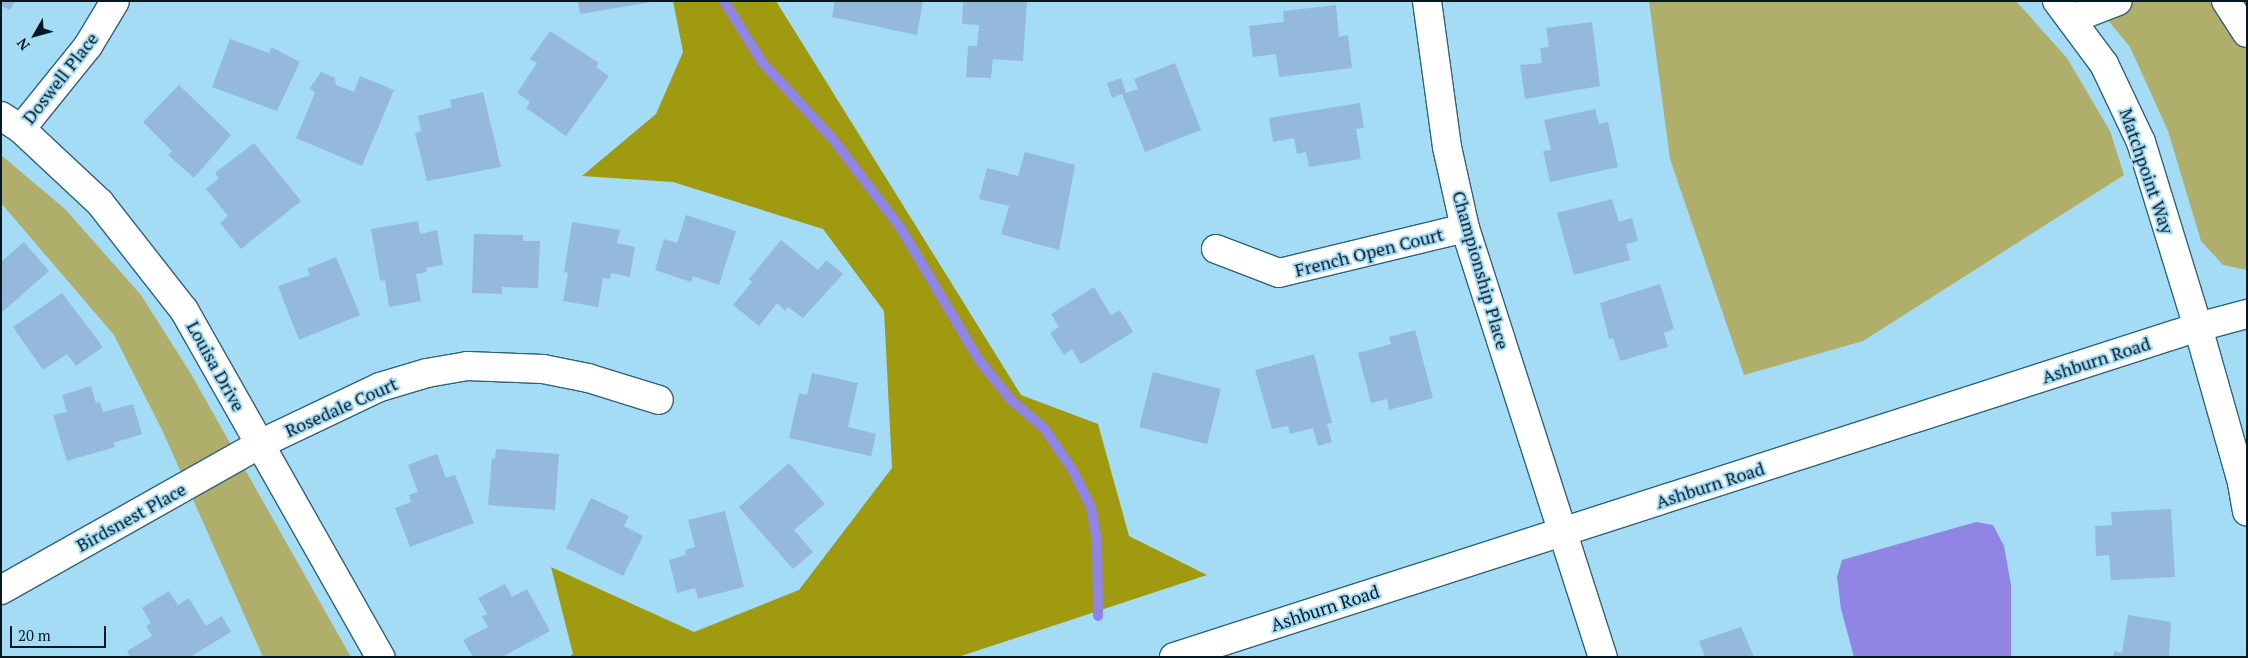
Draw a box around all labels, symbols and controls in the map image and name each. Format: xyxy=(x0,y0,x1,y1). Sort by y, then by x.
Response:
north arrow xyxy=(10,10,60,60)
street label: Doswell Place xyxy=(18,28,102,128)
text: N xyxy=(12,35,34,55)
street label: Matchpoint Way xyxy=(2115,105,2179,237)
street label: Championship Place xyxy=(1448,188,1514,352)
street label: French Open Court xyxy=(1292,223,1446,281)
street label: Louisa Drive xyxy=(182,317,250,415)
street label: Ashburn Road xyxy=(2039,332,2153,388)
street label: Rosedale Court xyxy=(281,373,401,441)
street label: Ashburn Road xyxy=(1653,457,1767,513)
street label: Birdsnest Place xyxy=(72,478,190,556)
street label: Ashburn Road xyxy=(1268,580,1382,636)
scale bar xyxy=(12,616,109,648)
text: 20 m xyxy=(18,625,51,645)

